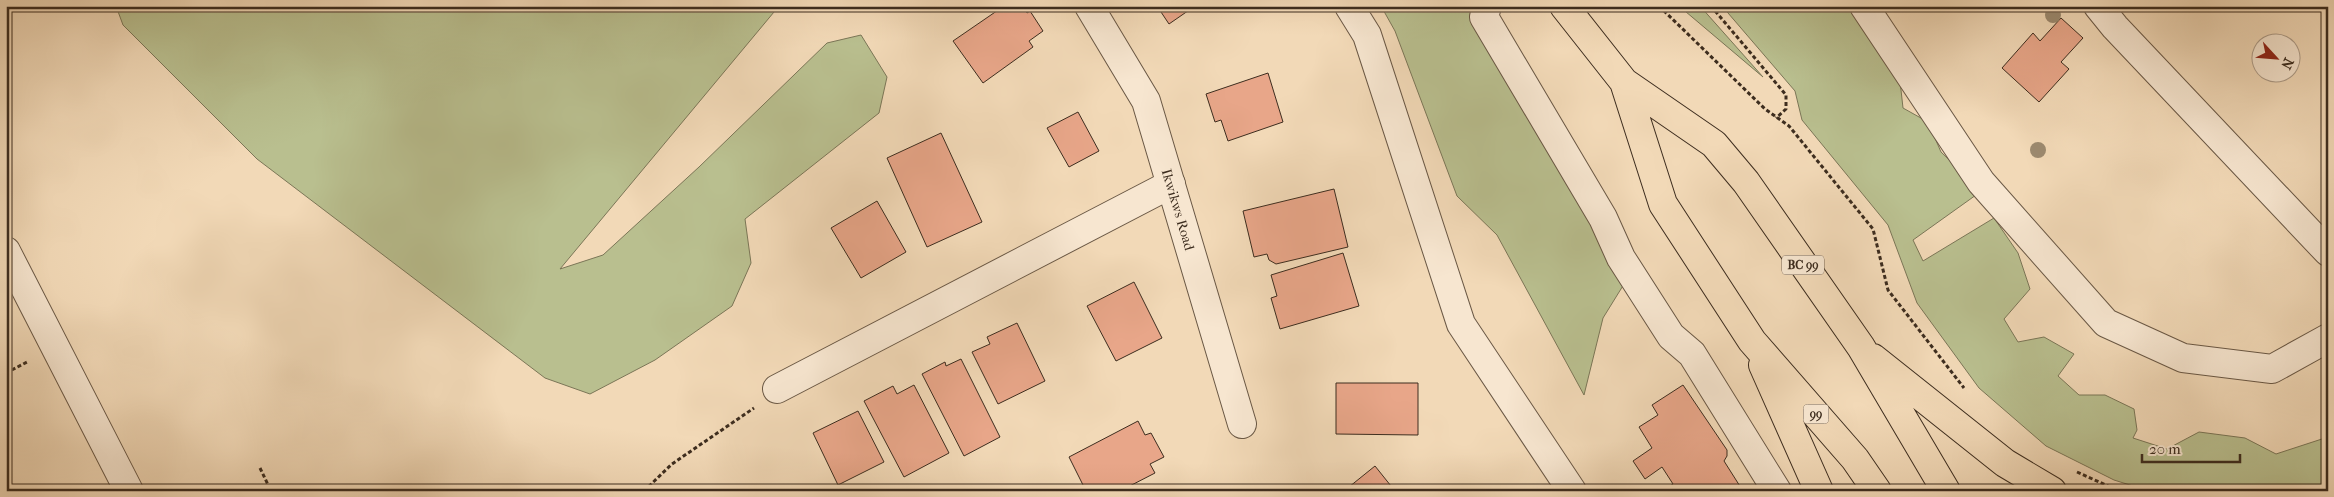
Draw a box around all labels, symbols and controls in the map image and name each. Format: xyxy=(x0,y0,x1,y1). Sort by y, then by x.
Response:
north arrow xyxy=(2252,32,2302,82)
text: N xyxy=(2277,55,2297,72)
street label: Ikwikws Road xyxy=(1158,167,1198,253)
road number: BC 99 xyxy=(1782,256,1824,274)
road number: 99 xyxy=(1804,404,1828,424)
scale bar xyxy=(2142,432,2239,464)
text: 20 m xyxy=(2149,440,2181,458)

